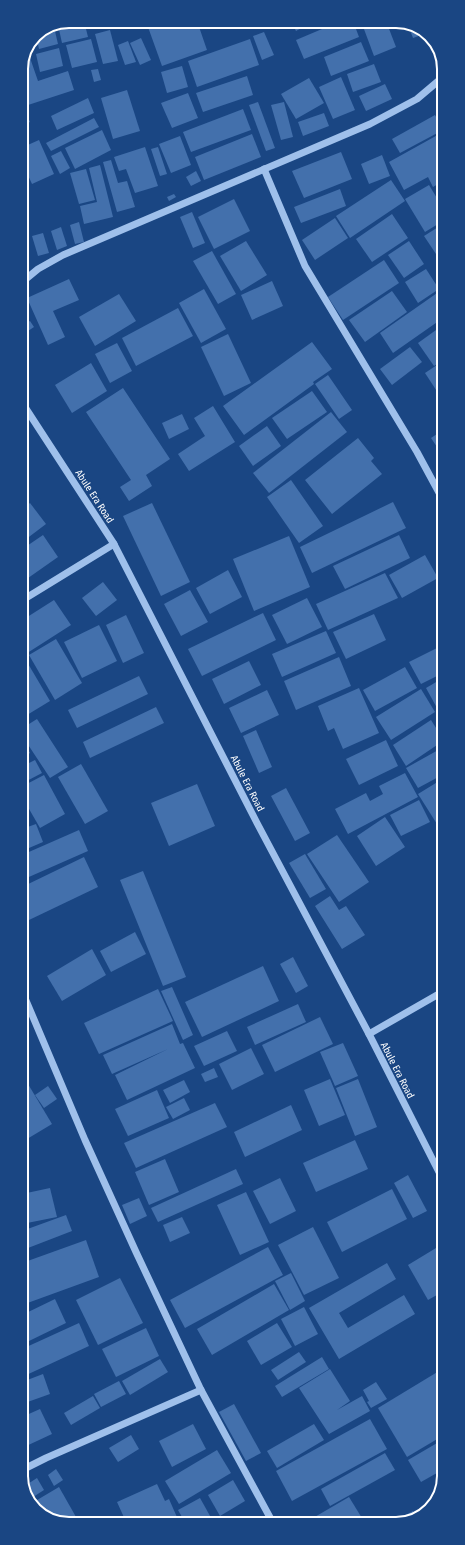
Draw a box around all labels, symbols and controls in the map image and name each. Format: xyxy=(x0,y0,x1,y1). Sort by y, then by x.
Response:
street label: Abule Era Road xyxy=(72,468,116,526)
street label: Abule Era Road xyxy=(228,753,266,814)
street label: Abule Era Road xyxy=(378,1040,416,1101)

